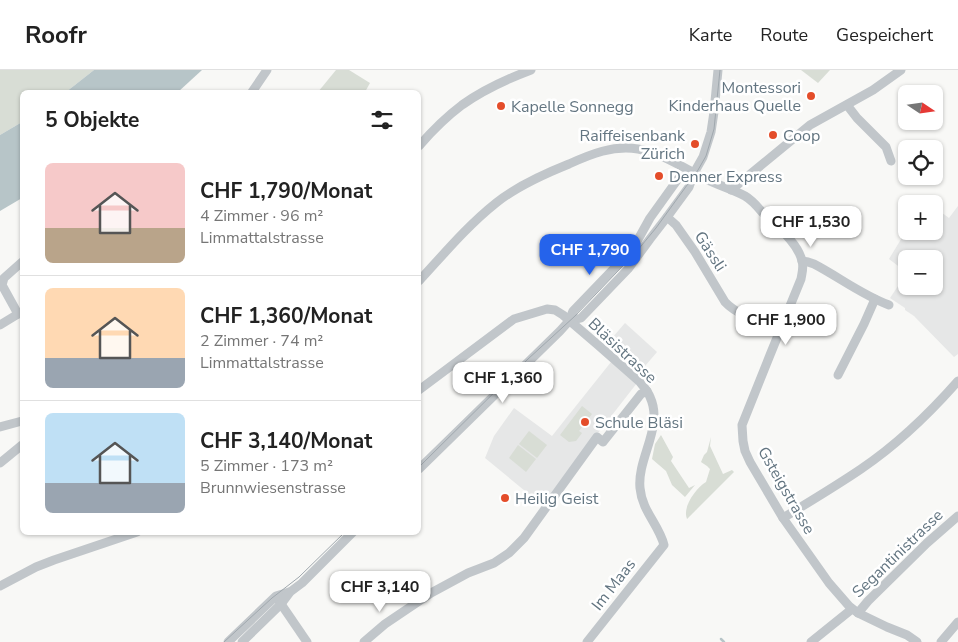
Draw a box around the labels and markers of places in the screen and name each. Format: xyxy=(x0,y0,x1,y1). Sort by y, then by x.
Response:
place label: Montessori Kinderhaus Quelle xyxy=(669,77,801,117)
marker: Montessori Kinderhaus Quelle xyxy=(805,90,817,102)
place label: Kapelle Sonnegg xyxy=(511,96,634,118)
marker: Kapelle Sonnegg xyxy=(495,100,507,112)
place label: Raiffeisenbank Zürich xyxy=(580,125,686,165)
place label: Coop xyxy=(783,125,820,147)
marker: Coop xyxy=(767,129,779,141)
marker: Raiffeisenbank Zürich xyxy=(689,138,701,150)
place label: Denner Express xyxy=(669,166,783,188)
marker: Denner Express xyxy=(653,170,665,182)
pin: CHF 1,530 xyxy=(754,206,868,248)
pin: CHF 1,790 xyxy=(533,234,647,276)
pin: CHF 1,900 xyxy=(729,304,843,346)
pin: CHF 1,360 xyxy=(446,362,560,404)
place label: Schule Bläsi xyxy=(595,412,683,434)
marker: Schule Bläsi xyxy=(579,416,591,428)
place label: Heilig Geist xyxy=(515,488,599,510)
marker: Heilig Geist xyxy=(499,492,511,504)
pin: CHF 3,140 xyxy=(323,570,437,613)

